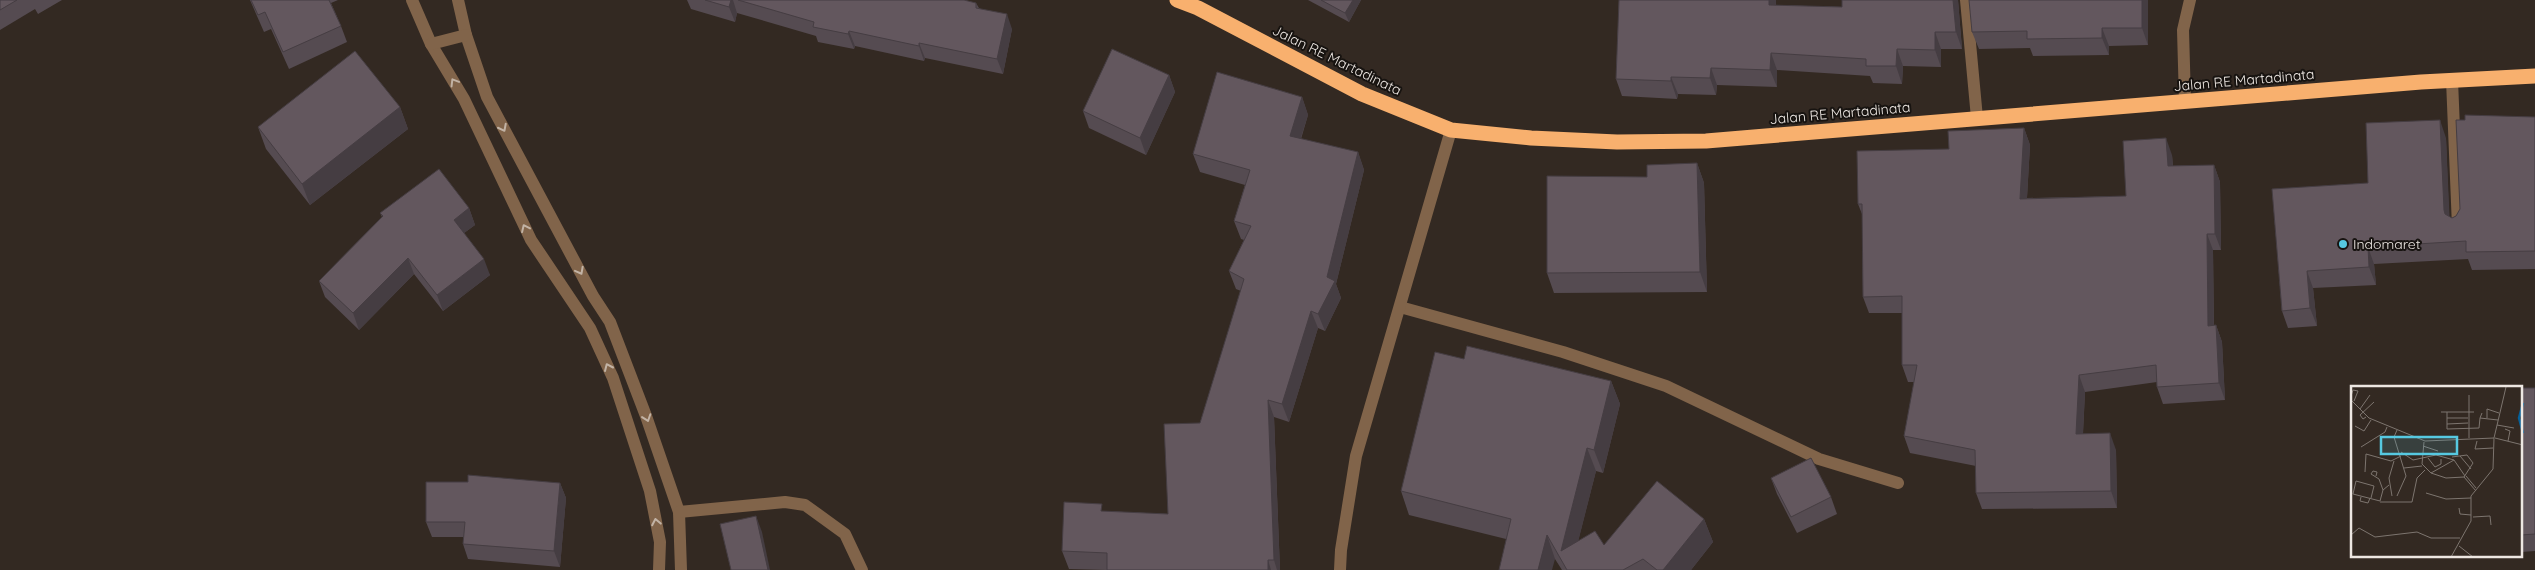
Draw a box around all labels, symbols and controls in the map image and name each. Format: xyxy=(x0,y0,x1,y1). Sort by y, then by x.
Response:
street label: Jalan RE Martadinata xyxy=(1270,21,1404,99)
street label: Jalan RE Martadinata xyxy=(2173,65,2315,95)
one-way arrow xyxy=(450,78,460,87)
street label: Jalan RE Martadinata xyxy=(1769,98,1911,128)
one-way arrow xyxy=(497,123,507,132)
one-way arrow xyxy=(521,224,531,233)
place label: Indomaret xyxy=(2353,235,2421,253)
marker: Indomaret xyxy=(2337,238,2349,250)
one-way arrow xyxy=(574,266,584,275)
one-way arrow xyxy=(603,363,614,372)
inset map xyxy=(2351,386,2522,558)
one-way arrow xyxy=(641,414,651,422)
one-way arrow xyxy=(652,517,662,526)

